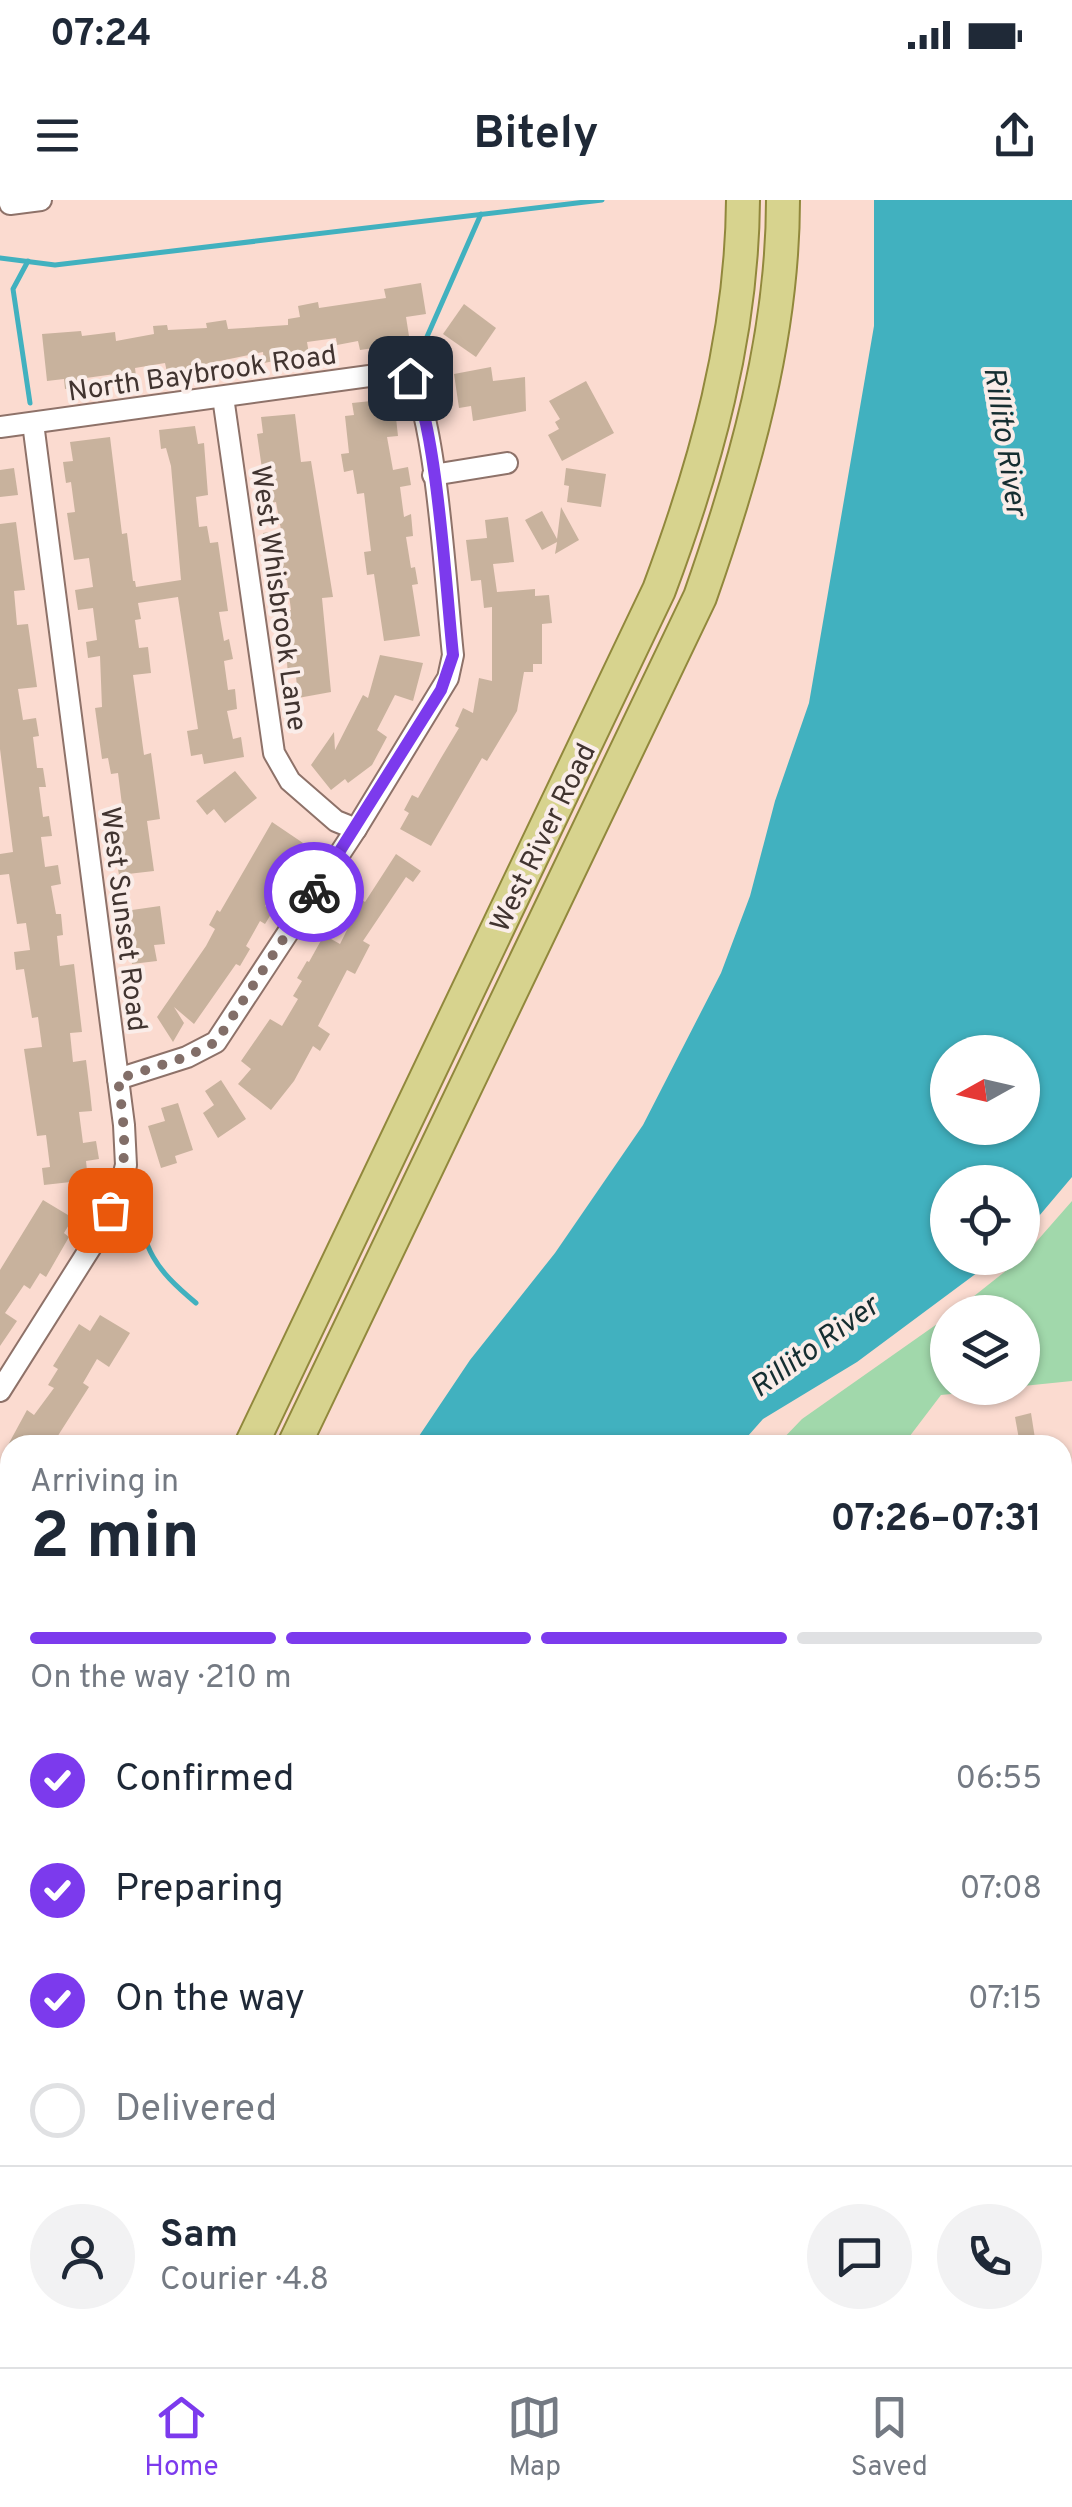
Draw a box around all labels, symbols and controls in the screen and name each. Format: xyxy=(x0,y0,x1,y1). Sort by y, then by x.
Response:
text: 07:24 xyxy=(50,11,152,60)
text: Bitely xyxy=(474,107,598,164)
icon: menu xyxy=(30,108,85,163)
icon: share xyxy=(987,108,1042,163)
pin xyxy=(368,336,453,421)
street label: North Baybrook Road xyxy=(66,338,339,412)
icon: home xyxy=(383,351,438,406)
water label: Rillito River xyxy=(974,364,1034,521)
street label: West Whisbrook Lane xyxy=(241,463,313,733)
street label: West River Road xyxy=(484,738,606,938)
street label: West Sunset Road xyxy=(90,805,154,1034)
courier xyxy=(264,842,364,942)
icon: bike xyxy=(287,865,342,920)
north arrow xyxy=(930,1035,1040,1145)
map controls xyxy=(930,1035,1040,1405)
button: locate xyxy=(930,1165,1040,1275)
pin xyxy=(68,1168,153,1253)
icon: bag xyxy=(83,1183,138,1238)
water label: Rillito River xyxy=(744,1287,889,1407)
button: layers xyxy=(930,1295,1040,1405)
text: Arriving in xyxy=(30,1463,179,1503)
text: 07:26–07:31 xyxy=(831,1496,1042,1545)
text: 2 min xyxy=(30,1499,200,1581)
text: On the way · 210 m xyxy=(30,1659,292,1699)
icon: check xyxy=(30,1753,85,1808)
text: Confirmed xyxy=(115,1756,294,1805)
text: 06:55 xyxy=(955,1760,1042,1800)
icon: check xyxy=(30,1863,85,1918)
text: Preparing xyxy=(115,1866,284,1915)
text: 07:08 xyxy=(960,1870,1042,1910)
icon: check xyxy=(30,1973,85,2028)
text: On the way xyxy=(115,1976,305,2025)
text: 07:15 xyxy=(968,1980,1042,2020)
text: Delivered xyxy=(115,2086,277,2135)
button: person xyxy=(30,2204,135,2309)
button: chat xyxy=(807,2204,912,2309)
button: phone xyxy=(937,2204,1042,2309)
text: Sam xyxy=(160,2212,238,2261)
text: Courier · 4.8 xyxy=(160,2261,329,2301)
tab: Home xyxy=(144,2390,219,2486)
tab: Map xyxy=(507,2390,562,2486)
tab: Saved xyxy=(851,2390,928,2486)

